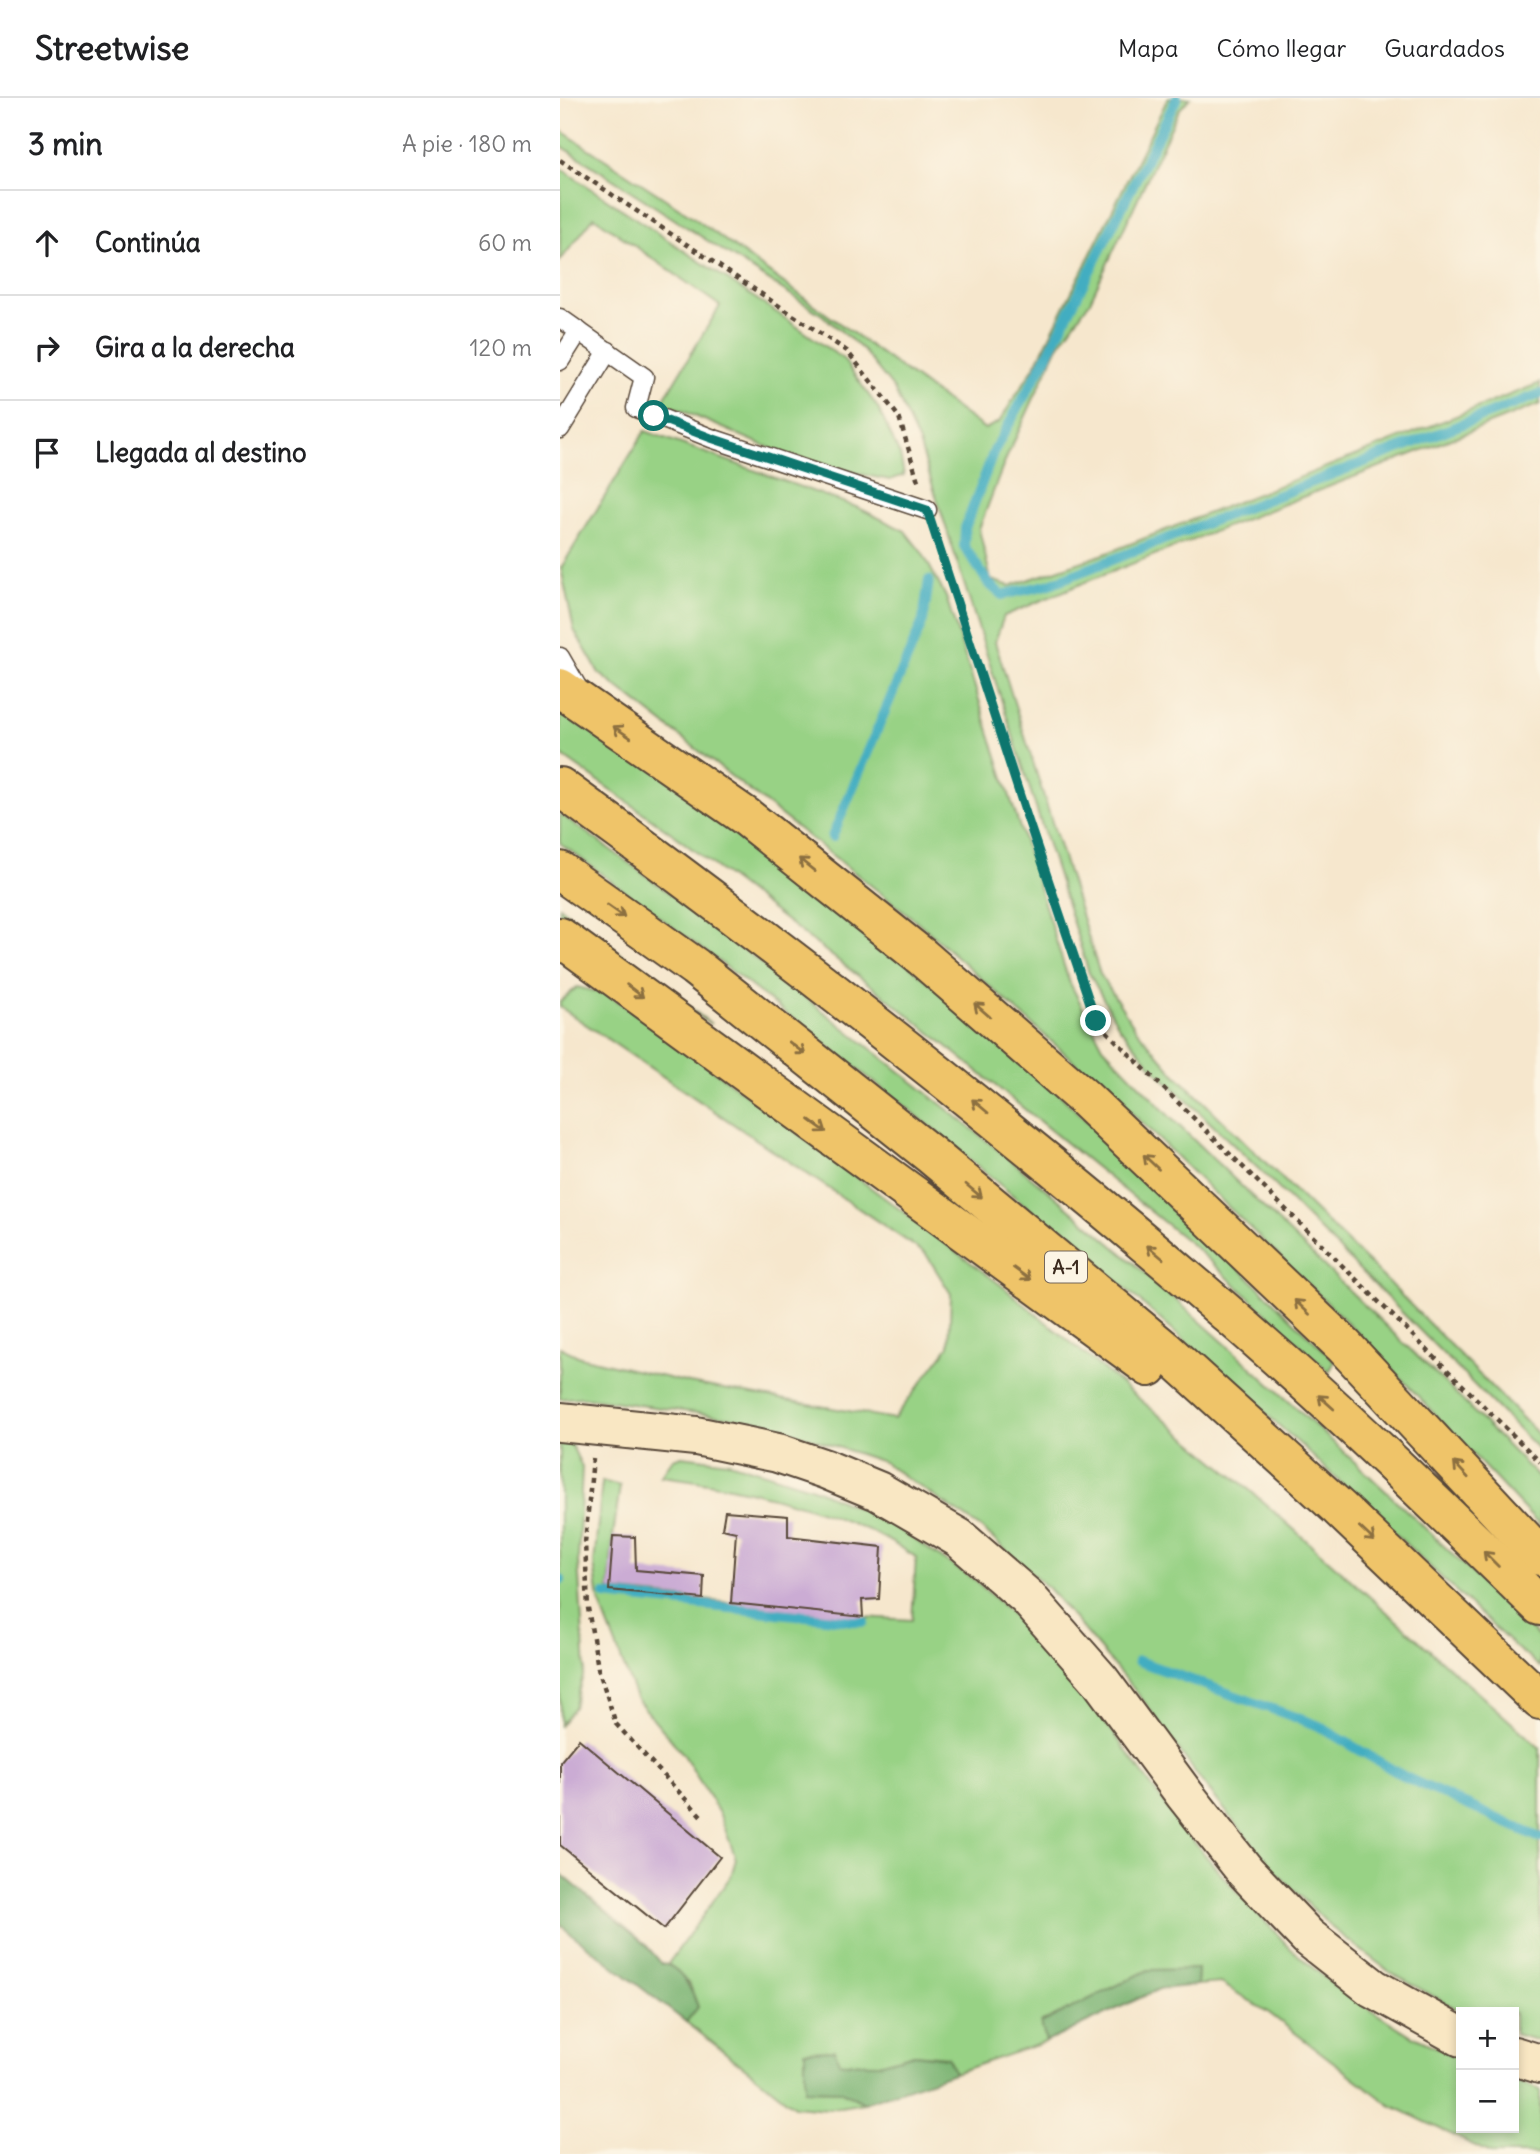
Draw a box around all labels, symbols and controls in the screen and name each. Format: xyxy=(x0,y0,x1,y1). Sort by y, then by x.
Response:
text: Streetwise xyxy=(35,27,189,69)
text: Mapa xyxy=(1118,33,1178,63)
text: Cómo llegar xyxy=(1216,33,1346,63)
text: Guardados xyxy=(1384,33,1505,63)
text: 3 min xyxy=(28,125,103,163)
text: A pie · 180 m xyxy=(402,129,532,158)
icon: ahead xyxy=(28,224,66,262)
text: Continúa xyxy=(95,226,201,259)
text: 60 m xyxy=(478,228,532,257)
icon: right xyxy=(28,329,66,367)
text: Gira a la derecha xyxy=(95,331,295,364)
text: 120 m xyxy=(469,333,532,362)
route start xyxy=(638,400,669,431)
icon: arrive xyxy=(28,434,66,472)
text: Llegada al destino xyxy=(95,436,307,469)
one-way arrow xyxy=(613,725,633,739)
one-way arrow xyxy=(798,857,816,873)
one-way arrow xyxy=(606,904,625,918)
one-way arrow xyxy=(625,984,644,999)
one-way arrow xyxy=(974,1002,992,1018)
route end xyxy=(1080,1005,1111,1036)
one-way arrow xyxy=(787,1041,805,1056)
one-way arrow xyxy=(972,1099,990,1114)
one-way arrow xyxy=(808,1119,827,1134)
one-way arrow xyxy=(1143,1154,1160,1171)
one-way arrow xyxy=(965,1183,983,1199)
one-way arrow xyxy=(1146,1245,1164,1261)
road number: A-1 xyxy=(1045,1252,1087,1282)
one-way arrow xyxy=(1012,1267,1031,1281)
one-way arrow xyxy=(1294,1298,1311,1315)
one-way arrow xyxy=(1318,1394,1335,1411)
one-way arrow xyxy=(1452,1461,1469,1478)
one-way arrow xyxy=(1358,1526,1376,1542)
one-way arrow xyxy=(1483,1550,1500,1567)
map controls xyxy=(1456,2007,1519,2133)
button: + xyxy=(1456,2007,1519,2070)
button: − xyxy=(1456,2070,1519,2133)

